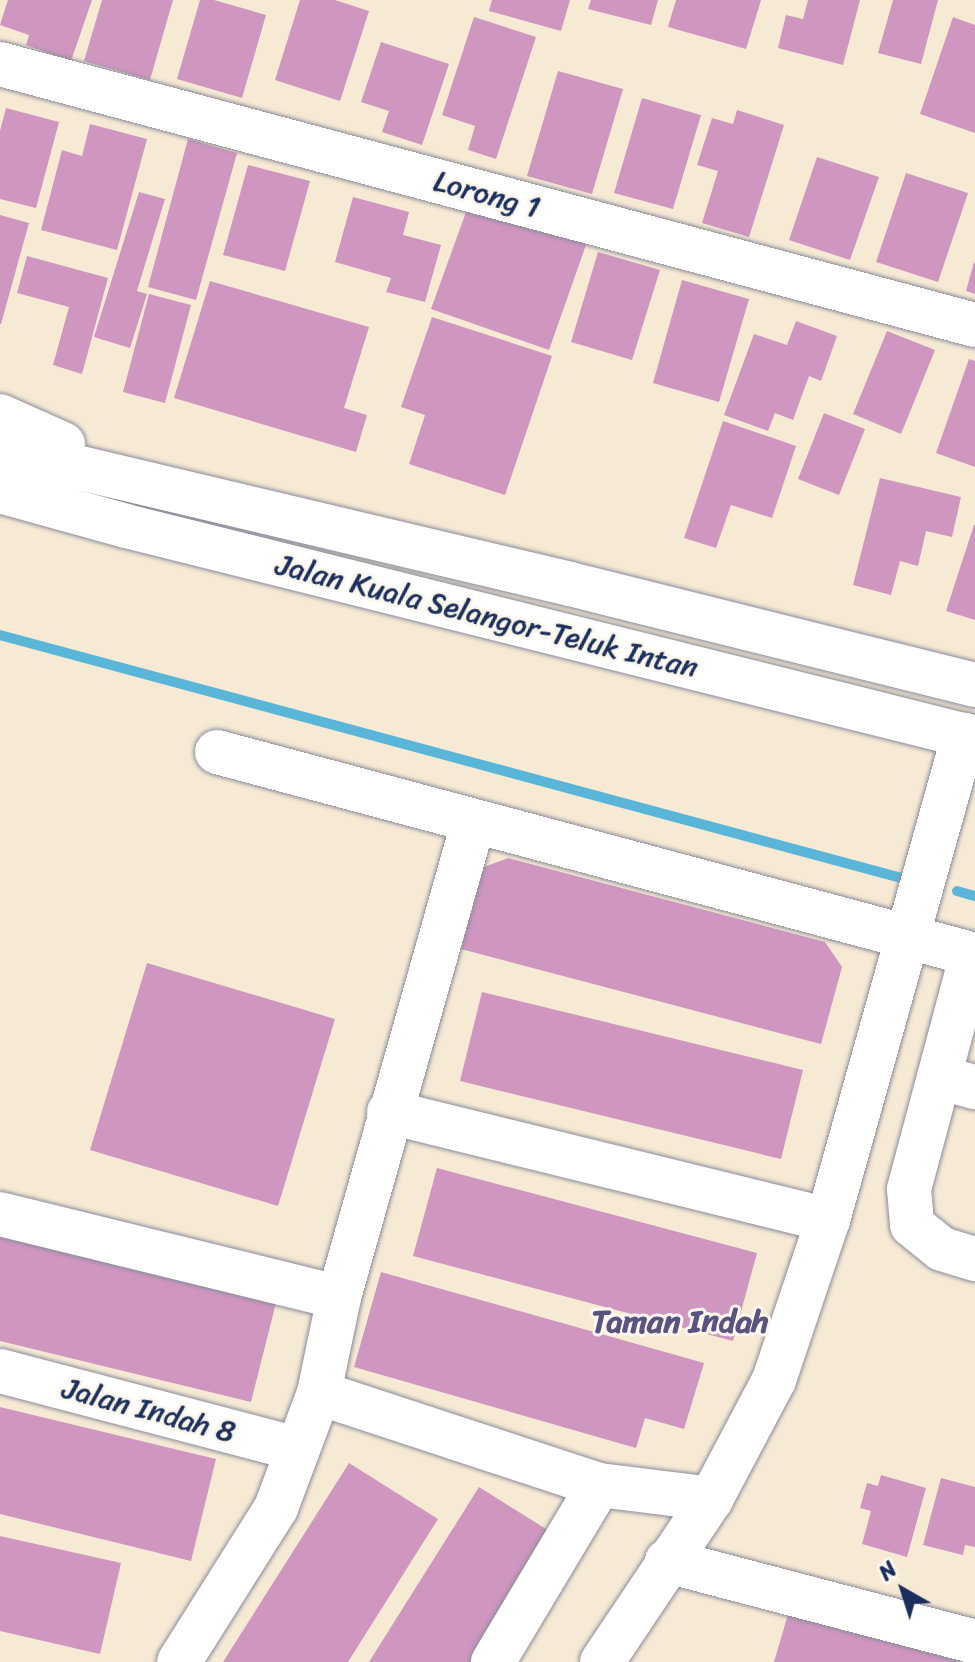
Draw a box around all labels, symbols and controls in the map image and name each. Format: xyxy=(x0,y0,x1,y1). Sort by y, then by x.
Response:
street label: Lorong 1 xyxy=(430,163,544,225)
street label: Jalan Kuala Selangor-Teluk Intan xyxy=(270,546,704,686)
district label: Taman Indah xyxy=(592,1303,768,1341)
street label: Jalan Indah 8 xyxy=(59,1370,239,1450)
north arrow xyxy=(863,1550,943,1630)
text: N xyxy=(869,1551,906,1591)

